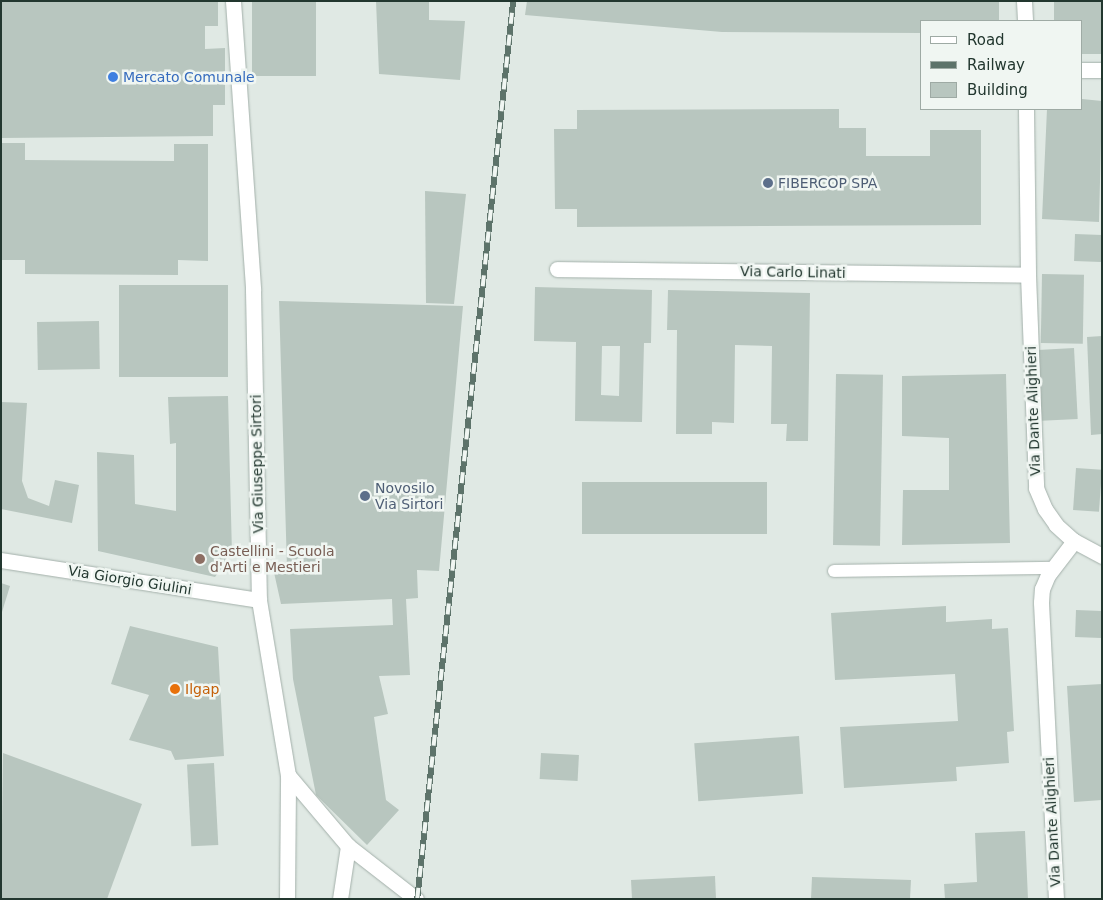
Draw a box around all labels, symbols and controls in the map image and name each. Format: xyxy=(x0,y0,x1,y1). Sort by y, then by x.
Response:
legend xyxy=(920,20,1083,110)
text: Road xyxy=(967,31,1005,49)
text: Railway xyxy=(967,56,1025,74)
place label: Mercato Comunale xyxy=(123,69,255,85)
marker: Mercato Comunale xyxy=(107,71,119,83)
text: Building xyxy=(967,81,1028,99)
place label: FIBERCOP SPA xyxy=(778,175,877,191)
marker: FIBERCOP SPA xyxy=(762,177,774,189)
street label: Via Carlo Linati xyxy=(740,263,846,281)
street label: Via Dante Alighieri xyxy=(1022,346,1044,476)
street label: Via Giuseppe Sirtori xyxy=(247,394,267,534)
place label: Novosilo Via Sirtori xyxy=(375,480,443,512)
marker: Novosilo Via Sirtori xyxy=(359,490,371,502)
place label: Castellini - Scuola d'Arti e Mestieri xyxy=(210,543,335,576)
marker: Castellini - Scuola d'Arti e Mestieri xyxy=(194,553,206,565)
street label: Via Giorgio Giulini xyxy=(67,562,193,598)
place label: Ilgap xyxy=(185,681,219,697)
marker: Ilgap xyxy=(169,683,181,695)
street label: Via Dante Alighieri xyxy=(1040,757,1064,887)

